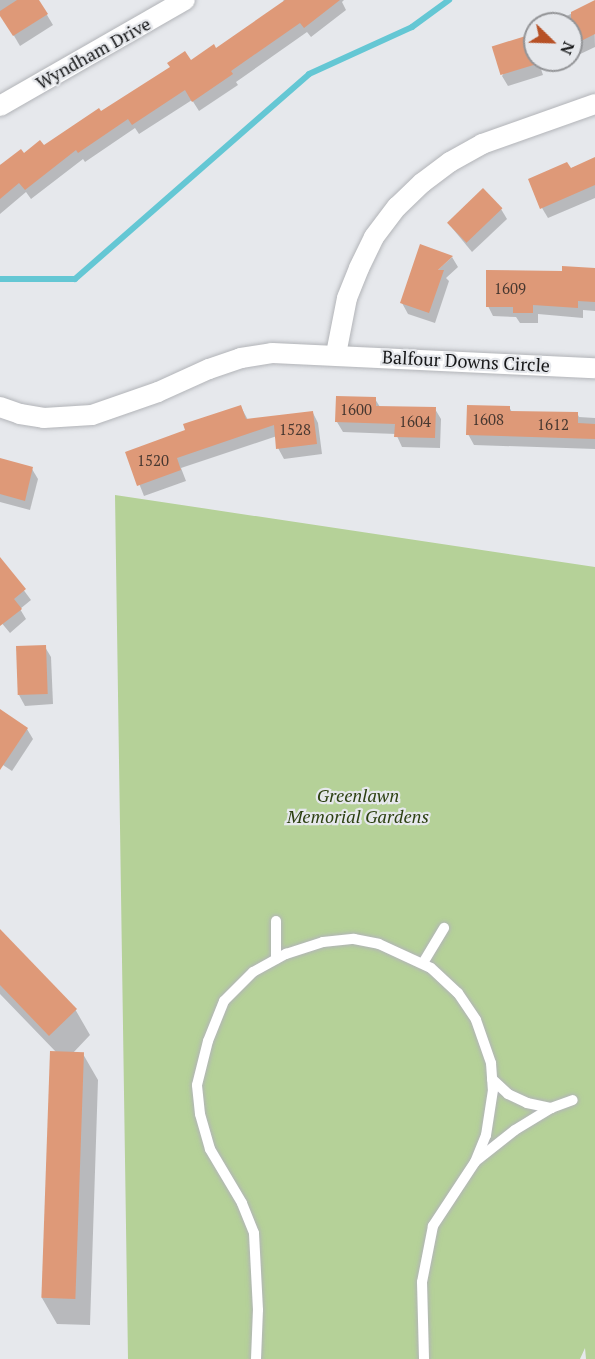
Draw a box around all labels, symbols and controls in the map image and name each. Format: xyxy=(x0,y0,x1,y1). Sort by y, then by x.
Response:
north arrow xyxy=(523,12,583,72)
street label: Wyndham Drive xyxy=(32,13,154,93)
text: N xyxy=(555,38,580,58)
house number: 1609 xyxy=(494,280,526,298)
street label: Balfour Downs Circle xyxy=(381,346,551,376)
house number: 1600 xyxy=(340,401,372,419)
house number: 1608 xyxy=(472,411,504,429)
house number: 1604 xyxy=(399,413,431,431)
house number: 1612 xyxy=(537,416,569,434)
house number: 1528 xyxy=(279,421,311,439)
house number: 1520 xyxy=(137,452,169,470)
park label: Greenlawn Memorial Gardens xyxy=(287,785,429,828)

